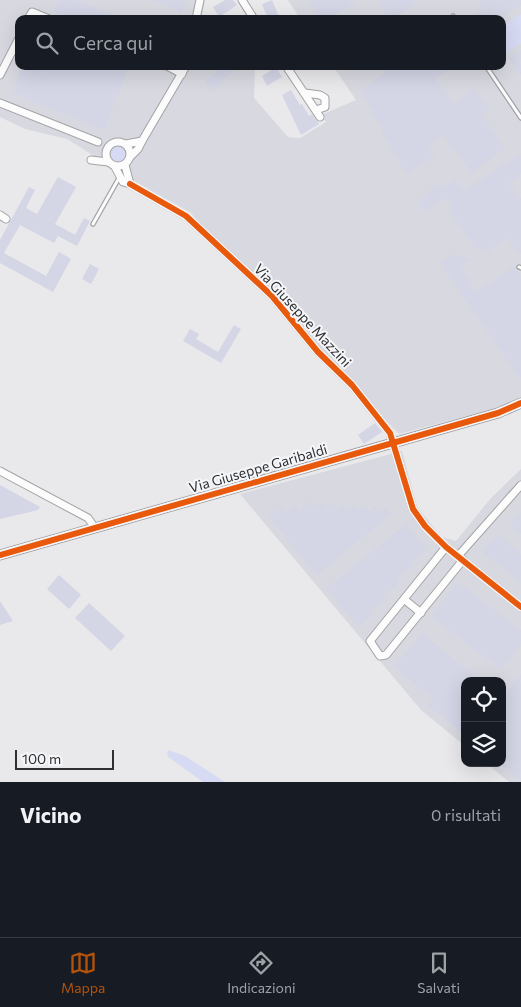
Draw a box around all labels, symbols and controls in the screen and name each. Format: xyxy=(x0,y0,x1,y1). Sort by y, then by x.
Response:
search box xyxy=(15,15,506,70)
icon: search xyxy=(33,29,61,57)
text: Cerca qui xyxy=(73,31,153,54)
street label: Via Giuseppe Mazzini xyxy=(251,260,355,370)
street label: Via Giuseppe Garibaldi xyxy=(187,440,329,496)
map controls xyxy=(461,677,506,767)
button: locate xyxy=(461,677,506,722)
button: layers xyxy=(461,722,506,767)
scale bar xyxy=(15,747,114,770)
text: 100 m xyxy=(22,750,61,767)
text: Vicino xyxy=(20,802,81,827)
text: 0 risultati xyxy=(431,805,501,824)
tab: Mappa xyxy=(61,949,105,996)
tab: Indicazioni xyxy=(227,949,296,996)
tab: Salvati xyxy=(417,949,460,996)

